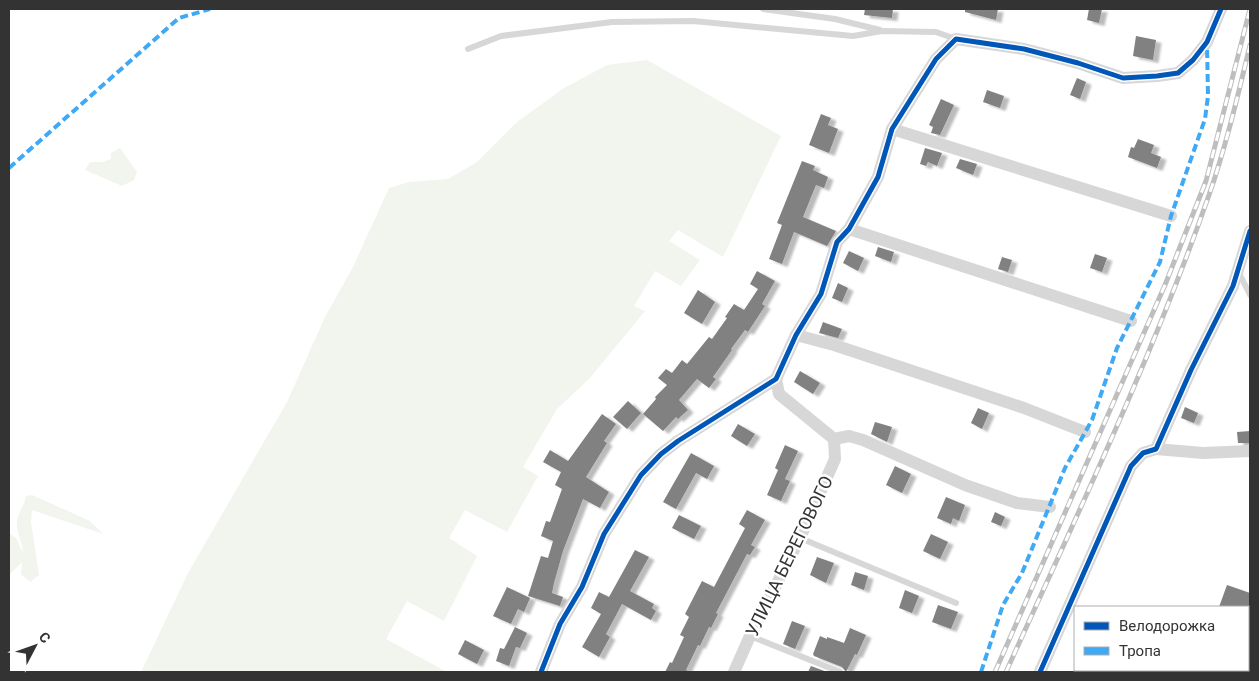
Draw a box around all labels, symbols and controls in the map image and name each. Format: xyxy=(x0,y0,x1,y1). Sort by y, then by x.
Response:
street label: УЛИЦА БЕРЕГОВОГО xyxy=(741,472,837,640)
legend xyxy=(1074,606,1249,671)
text: Велодорожка xyxy=(1119,617,1215,635)
north arrow xyxy=(10,621,60,671)
text: С xyxy=(36,629,54,646)
text: Тропа xyxy=(1119,642,1161,660)

